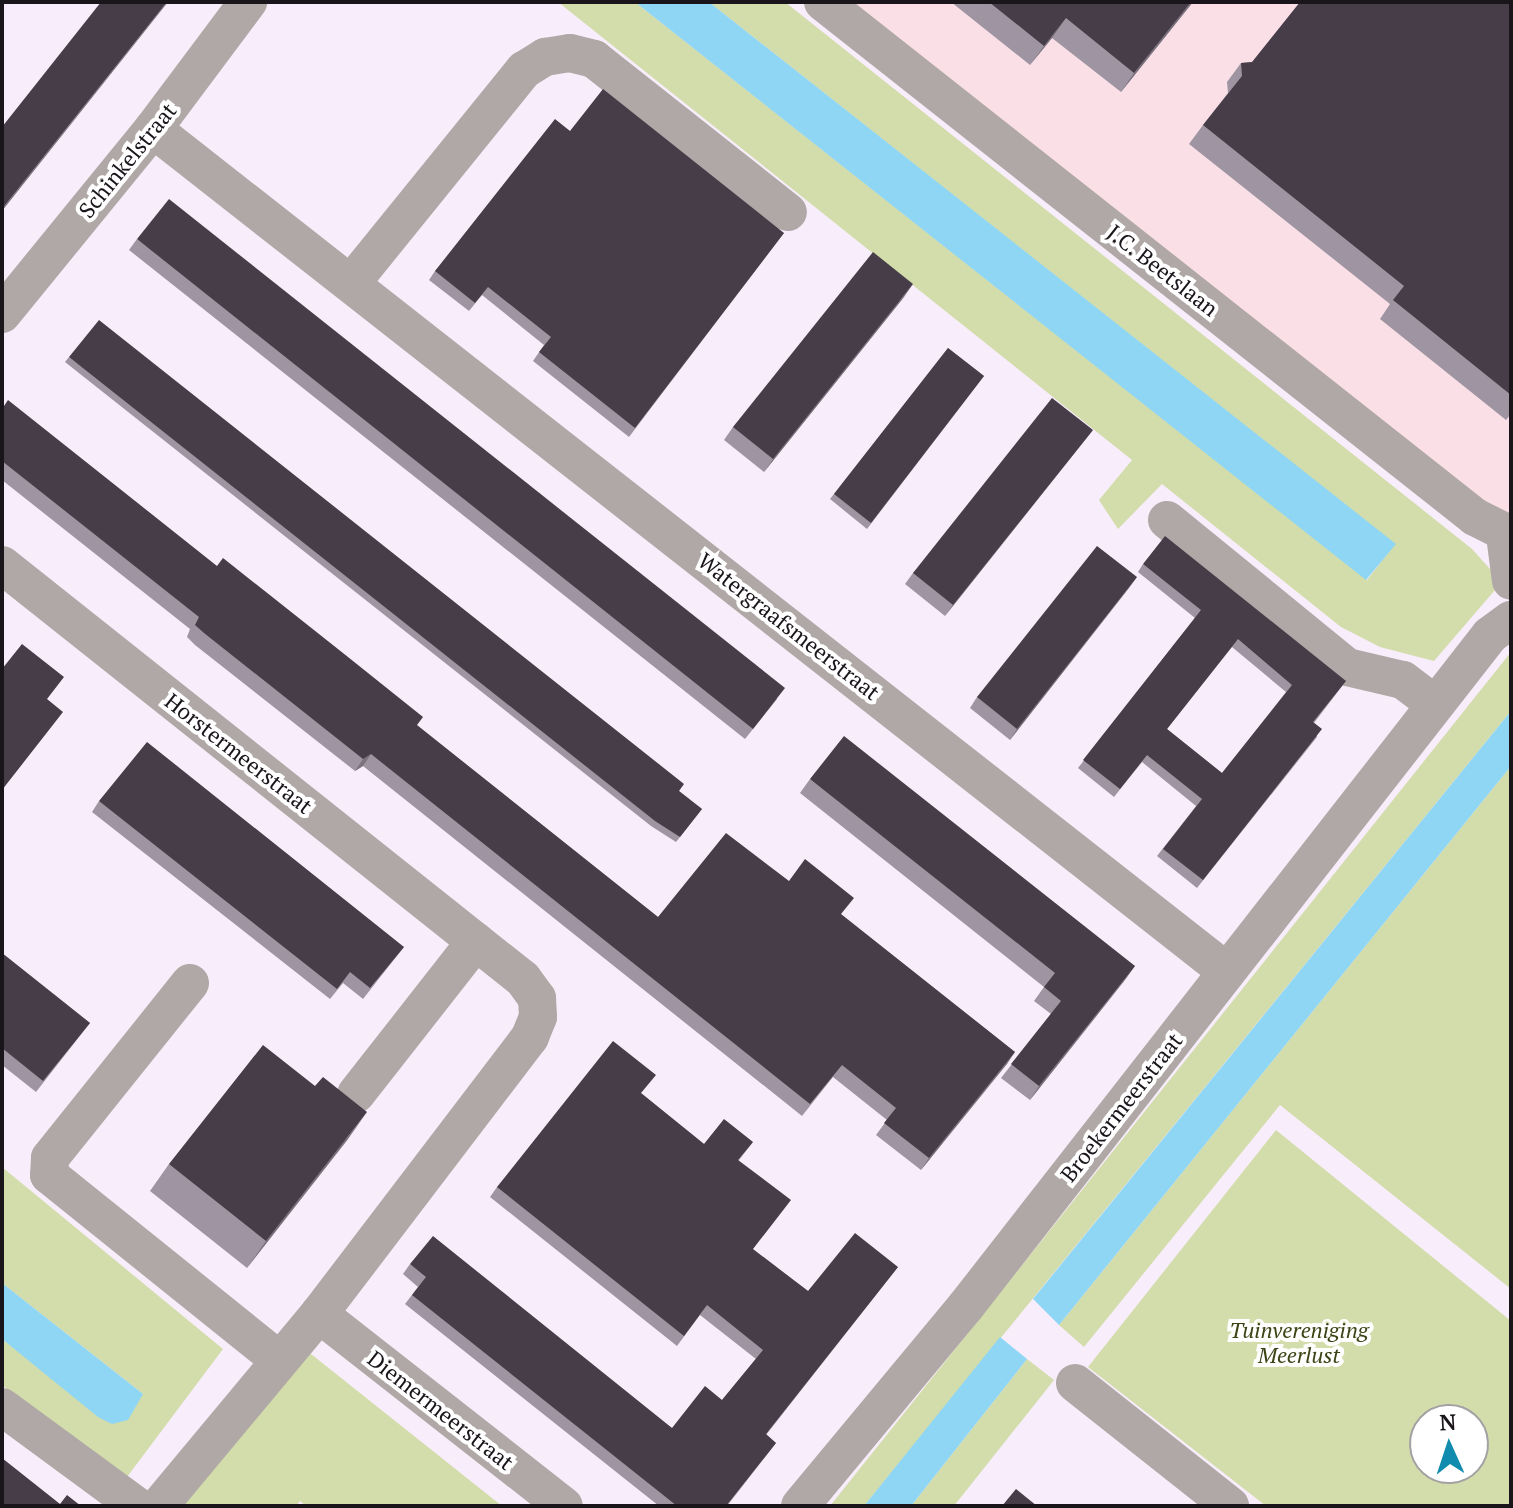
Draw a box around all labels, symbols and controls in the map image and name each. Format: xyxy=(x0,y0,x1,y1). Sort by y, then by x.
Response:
street label: Schinkelstraat xyxy=(73,97,181,223)
street label: J.C. Beetslaan xyxy=(1102,218,1224,322)
street label: Watergraafsmeerstraat xyxy=(693,547,885,705)
street label: Horstermeerstraat xyxy=(160,687,318,819)
street label: Broekermeerstraat xyxy=(1055,1027,1187,1187)
park label: Tuinvereniging Meerlust xyxy=(1229,1316,1369,1368)
street label: Diemermeerstraat xyxy=(363,1345,519,1475)
north arrow xyxy=(1409,1404,1489,1484)
text: N xyxy=(1439,1407,1457,1436)

